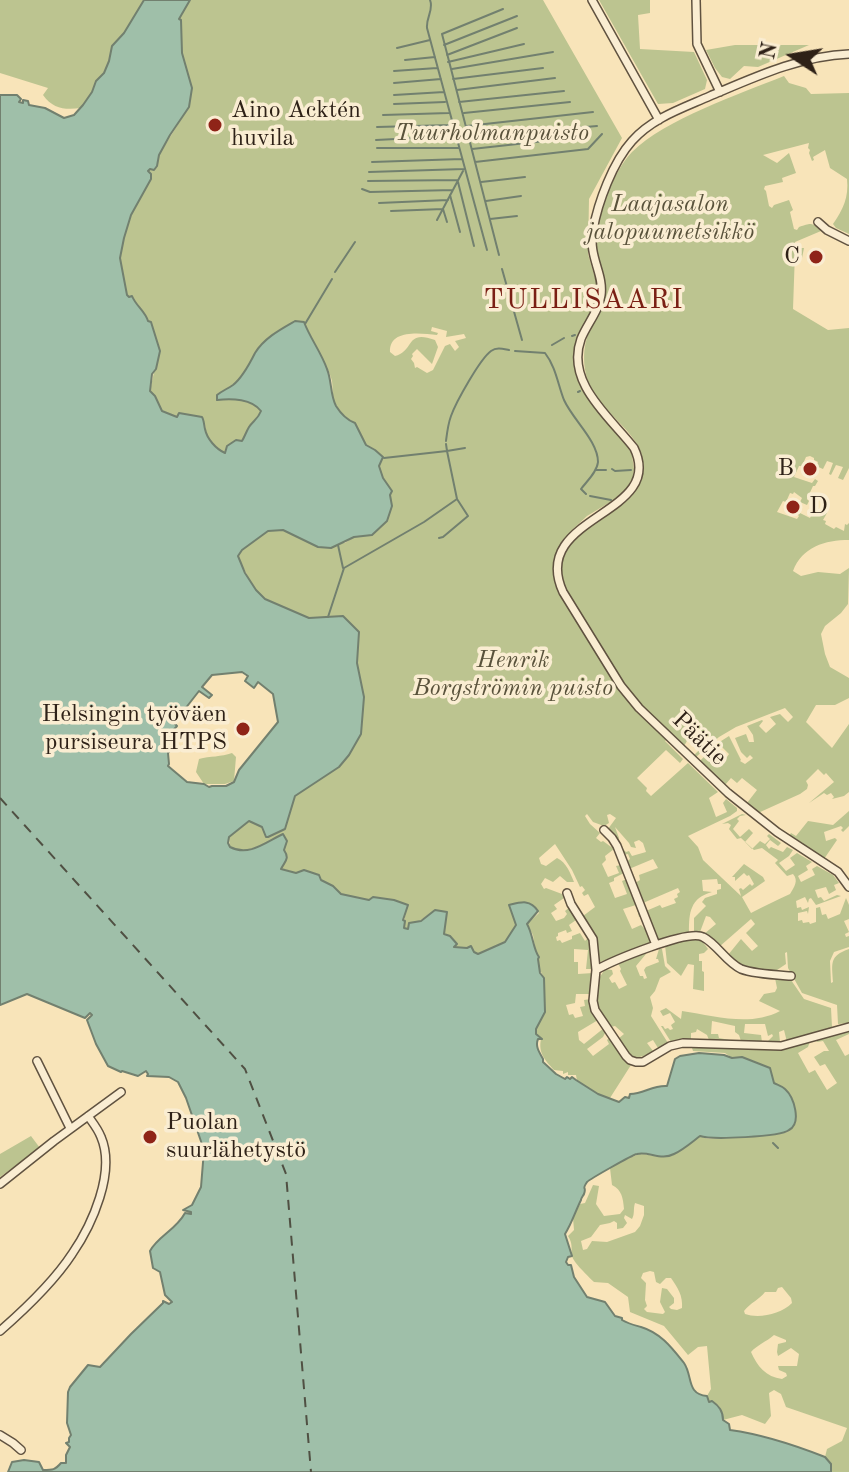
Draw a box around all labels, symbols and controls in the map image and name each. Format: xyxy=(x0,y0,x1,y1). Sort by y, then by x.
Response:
north arrow xyxy=(753,16,833,96)
text: N xyxy=(757,41,782,62)
place label: Aino Acktén huvila xyxy=(231,97,361,153)
marker: Aino Acktén huvila xyxy=(206,116,224,134)
park label: Tuurholmanpuisto xyxy=(395,120,589,148)
park label: Laajasalon jalopuumetsikkö xyxy=(586,191,754,247)
place label: C xyxy=(784,243,800,271)
marker: C xyxy=(807,248,825,266)
district label: TULLISAARI xyxy=(484,284,684,318)
place label: B xyxy=(777,455,794,483)
marker: B xyxy=(801,460,819,478)
place label: D xyxy=(809,493,828,521)
marker: D xyxy=(784,498,802,516)
park label: Henrik Borgströmin puisto xyxy=(413,647,613,703)
place label: Helsingin työväen pursiseura HTPS xyxy=(41,701,227,757)
street label: Päätie xyxy=(666,706,732,772)
marker: Helsingin työväen pursiseura HTPS xyxy=(234,720,252,738)
place label: Puolan suurlähetystö xyxy=(166,1109,306,1165)
marker: Puolan suurlähetystö xyxy=(141,1128,159,1146)

